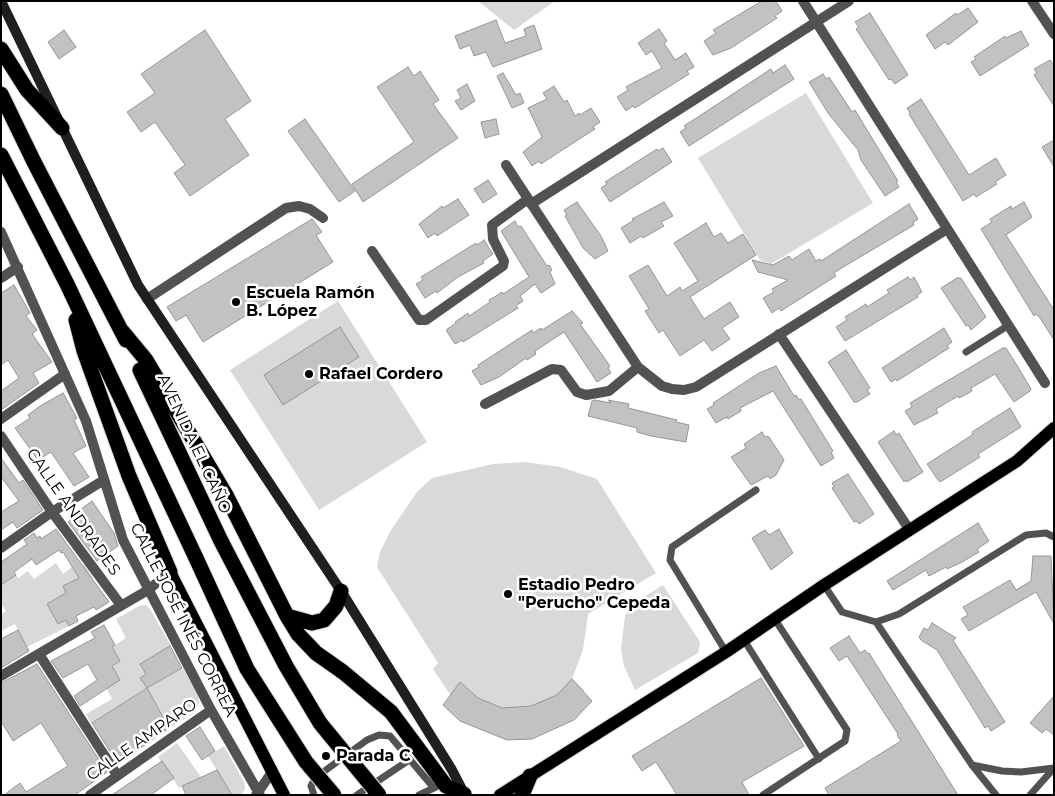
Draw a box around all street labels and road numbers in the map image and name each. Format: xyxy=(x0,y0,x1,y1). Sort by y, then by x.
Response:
street label: AVENIDA EL CAÑO xyxy=(153,371,235,517)
street label: CALLE ANDRADES xyxy=(22,445,124,579)
street label: CALLE JOSÉ INÉS CORREA xyxy=(126,520,240,720)
street label: CALLE AMPARO xyxy=(83,695,201,785)

